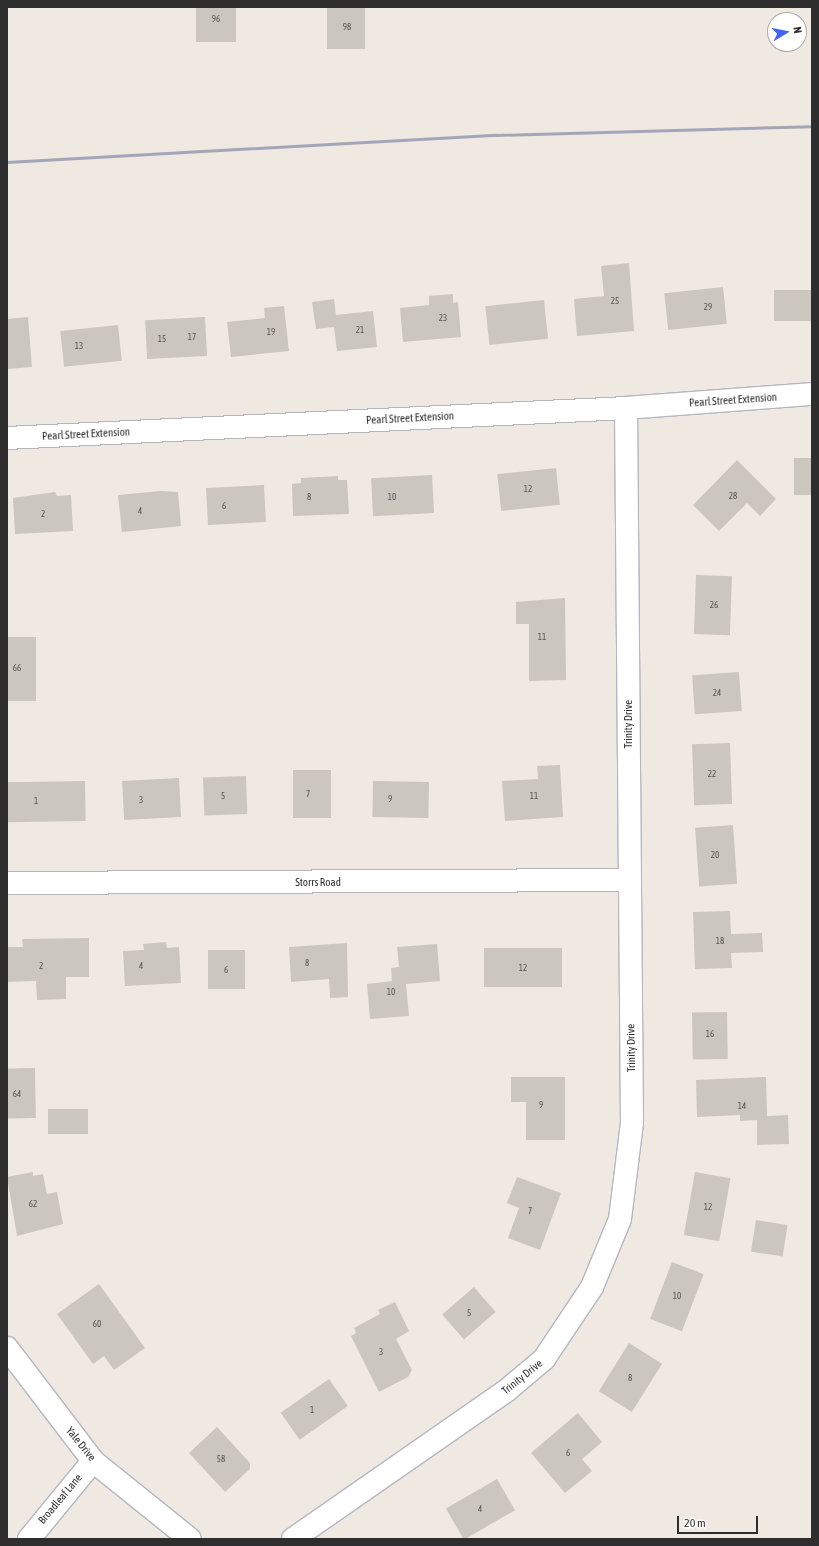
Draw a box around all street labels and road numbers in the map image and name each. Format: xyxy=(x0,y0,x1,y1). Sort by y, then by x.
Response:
street label: Pearl Street Extension xyxy=(689,390,777,410)
street label: Pearl Street Extension xyxy=(366,409,454,427)
street label: Pearl Street Extension xyxy=(42,425,130,443)
street label: Trinity Drive xyxy=(621,700,635,748)
street label: Storrs Road xyxy=(295,875,341,889)
street label: Trinity Drive xyxy=(624,1024,638,1072)
street label: Trinity Drive xyxy=(499,1357,545,1397)
street label: Yale Drive xyxy=(63,1424,99,1464)
street label: Broadleaf Lane xyxy=(35,1471,85,1527)

